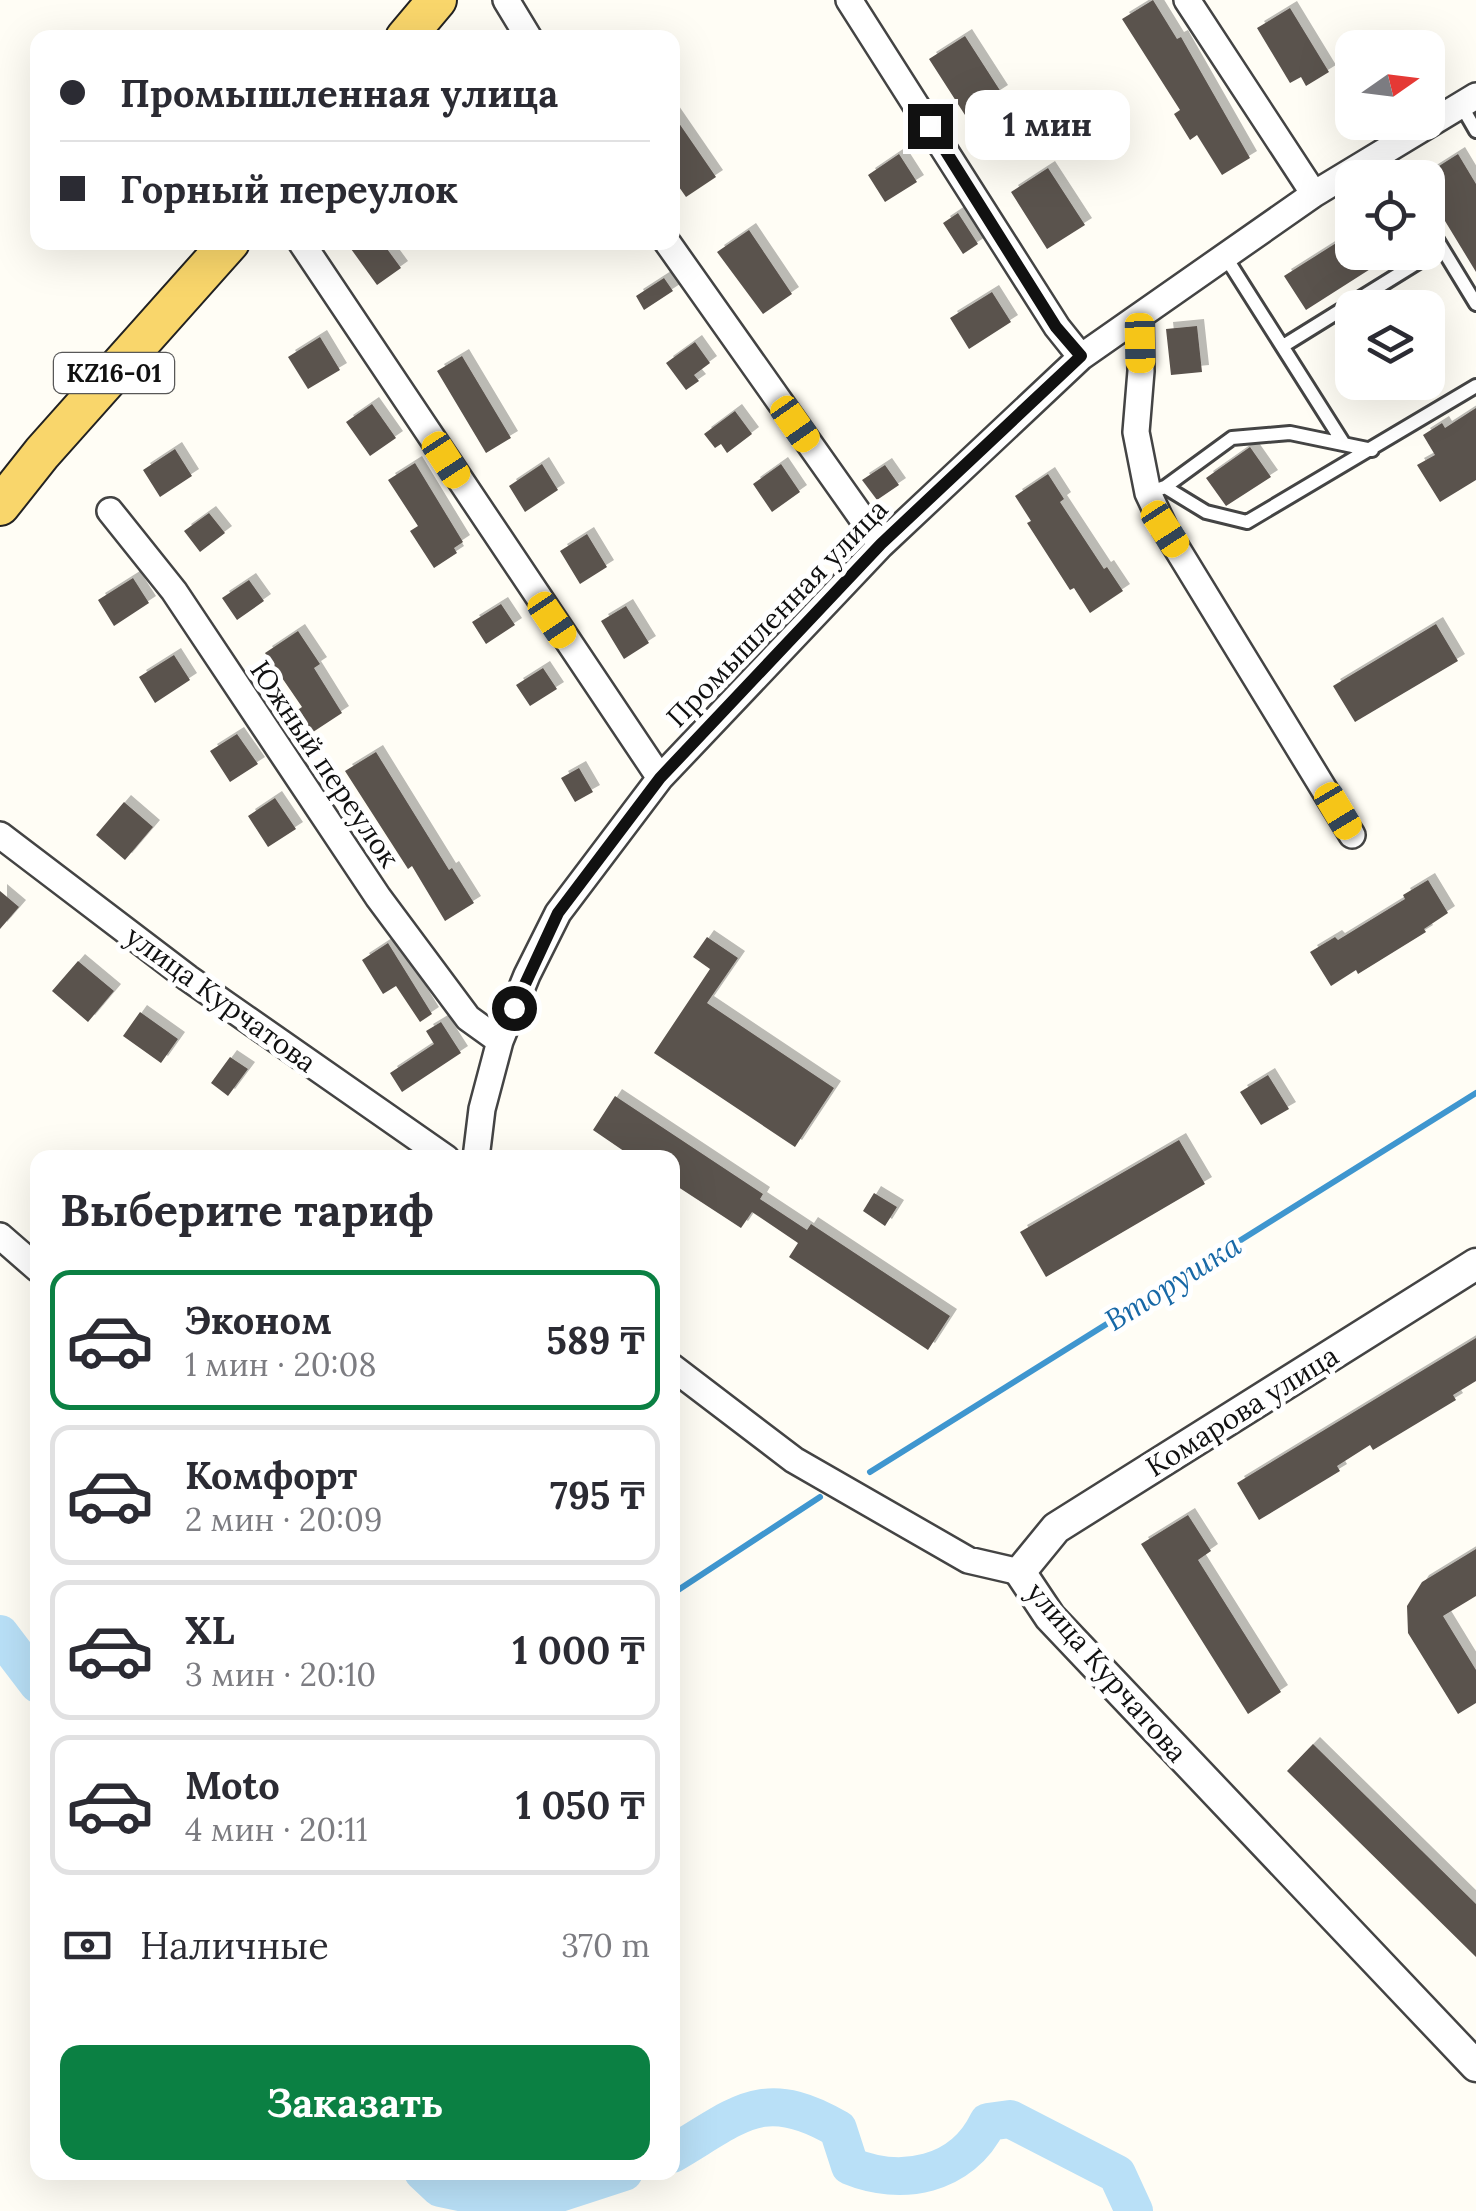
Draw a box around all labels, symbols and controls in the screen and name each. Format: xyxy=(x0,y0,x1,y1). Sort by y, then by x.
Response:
north arrow xyxy=(1335,30,1445,140)
map controls xyxy=(1335,30,1445,400)
text: Промышленная улица xyxy=(120,69,558,117)
callout: 1 мин xyxy=(965,91,1130,161)
route end xyxy=(908,104,953,149)
text: 1 мин xyxy=(1003,104,1092,145)
button: locate xyxy=(1335,160,1445,270)
text: Горный переулок xyxy=(120,165,458,213)
button: layers xyxy=(1335,290,1445,400)
car xyxy=(1124,313,1156,373)
road number: KZ16-01 xyxy=(54,353,174,393)
car xyxy=(766,391,824,457)
car xyxy=(417,427,475,493)
street label: Промышленная улица xyxy=(659,491,895,735)
car xyxy=(1136,496,1194,562)
car xyxy=(523,587,581,653)
street label: Южный переулок xyxy=(242,654,408,874)
car xyxy=(1310,778,1366,844)
street label: улица Курчатова xyxy=(119,918,323,1080)
route start xyxy=(492,986,537,1031)
text: Выберите тариф xyxy=(60,1181,434,1238)
water label: Вторушка xyxy=(1098,1225,1248,1339)
icon: car xyxy=(65,1295,155,1385)
text: Эконом xyxy=(185,1296,332,1344)
text: 589 ₸ xyxy=(546,1316,645,1364)
street label: Комарова улица xyxy=(1139,1337,1345,1485)
text: 1 мин · 20:08 xyxy=(185,1344,376,1385)
icon: car xyxy=(65,1450,155,1540)
text: Комфорт xyxy=(185,1451,357,1499)
text: 795 ₸ xyxy=(550,1471,645,1519)
text: 2 мин · 20:09 xyxy=(185,1499,382,1540)
street label: улица Курчатова xyxy=(1019,1574,1195,1770)
icon: car xyxy=(65,1605,155,1695)
text: XL xyxy=(185,1606,235,1654)
text: 1 000 ₸ xyxy=(512,1626,645,1674)
text: 3 мин · 20:10 xyxy=(185,1654,376,1695)
icon: car xyxy=(65,1760,155,1850)
text: Moto xyxy=(185,1761,280,1809)
text: 1 050 ₸ xyxy=(516,1781,645,1829)
text: 4 мин · 20:11 xyxy=(185,1809,368,1850)
icon: cash xyxy=(60,1918,115,1973)
text: Наличные xyxy=(140,1921,329,1969)
text: 370 m xyxy=(561,1925,650,1966)
button: Заказать xyxy=(60,2045,650,2160)

